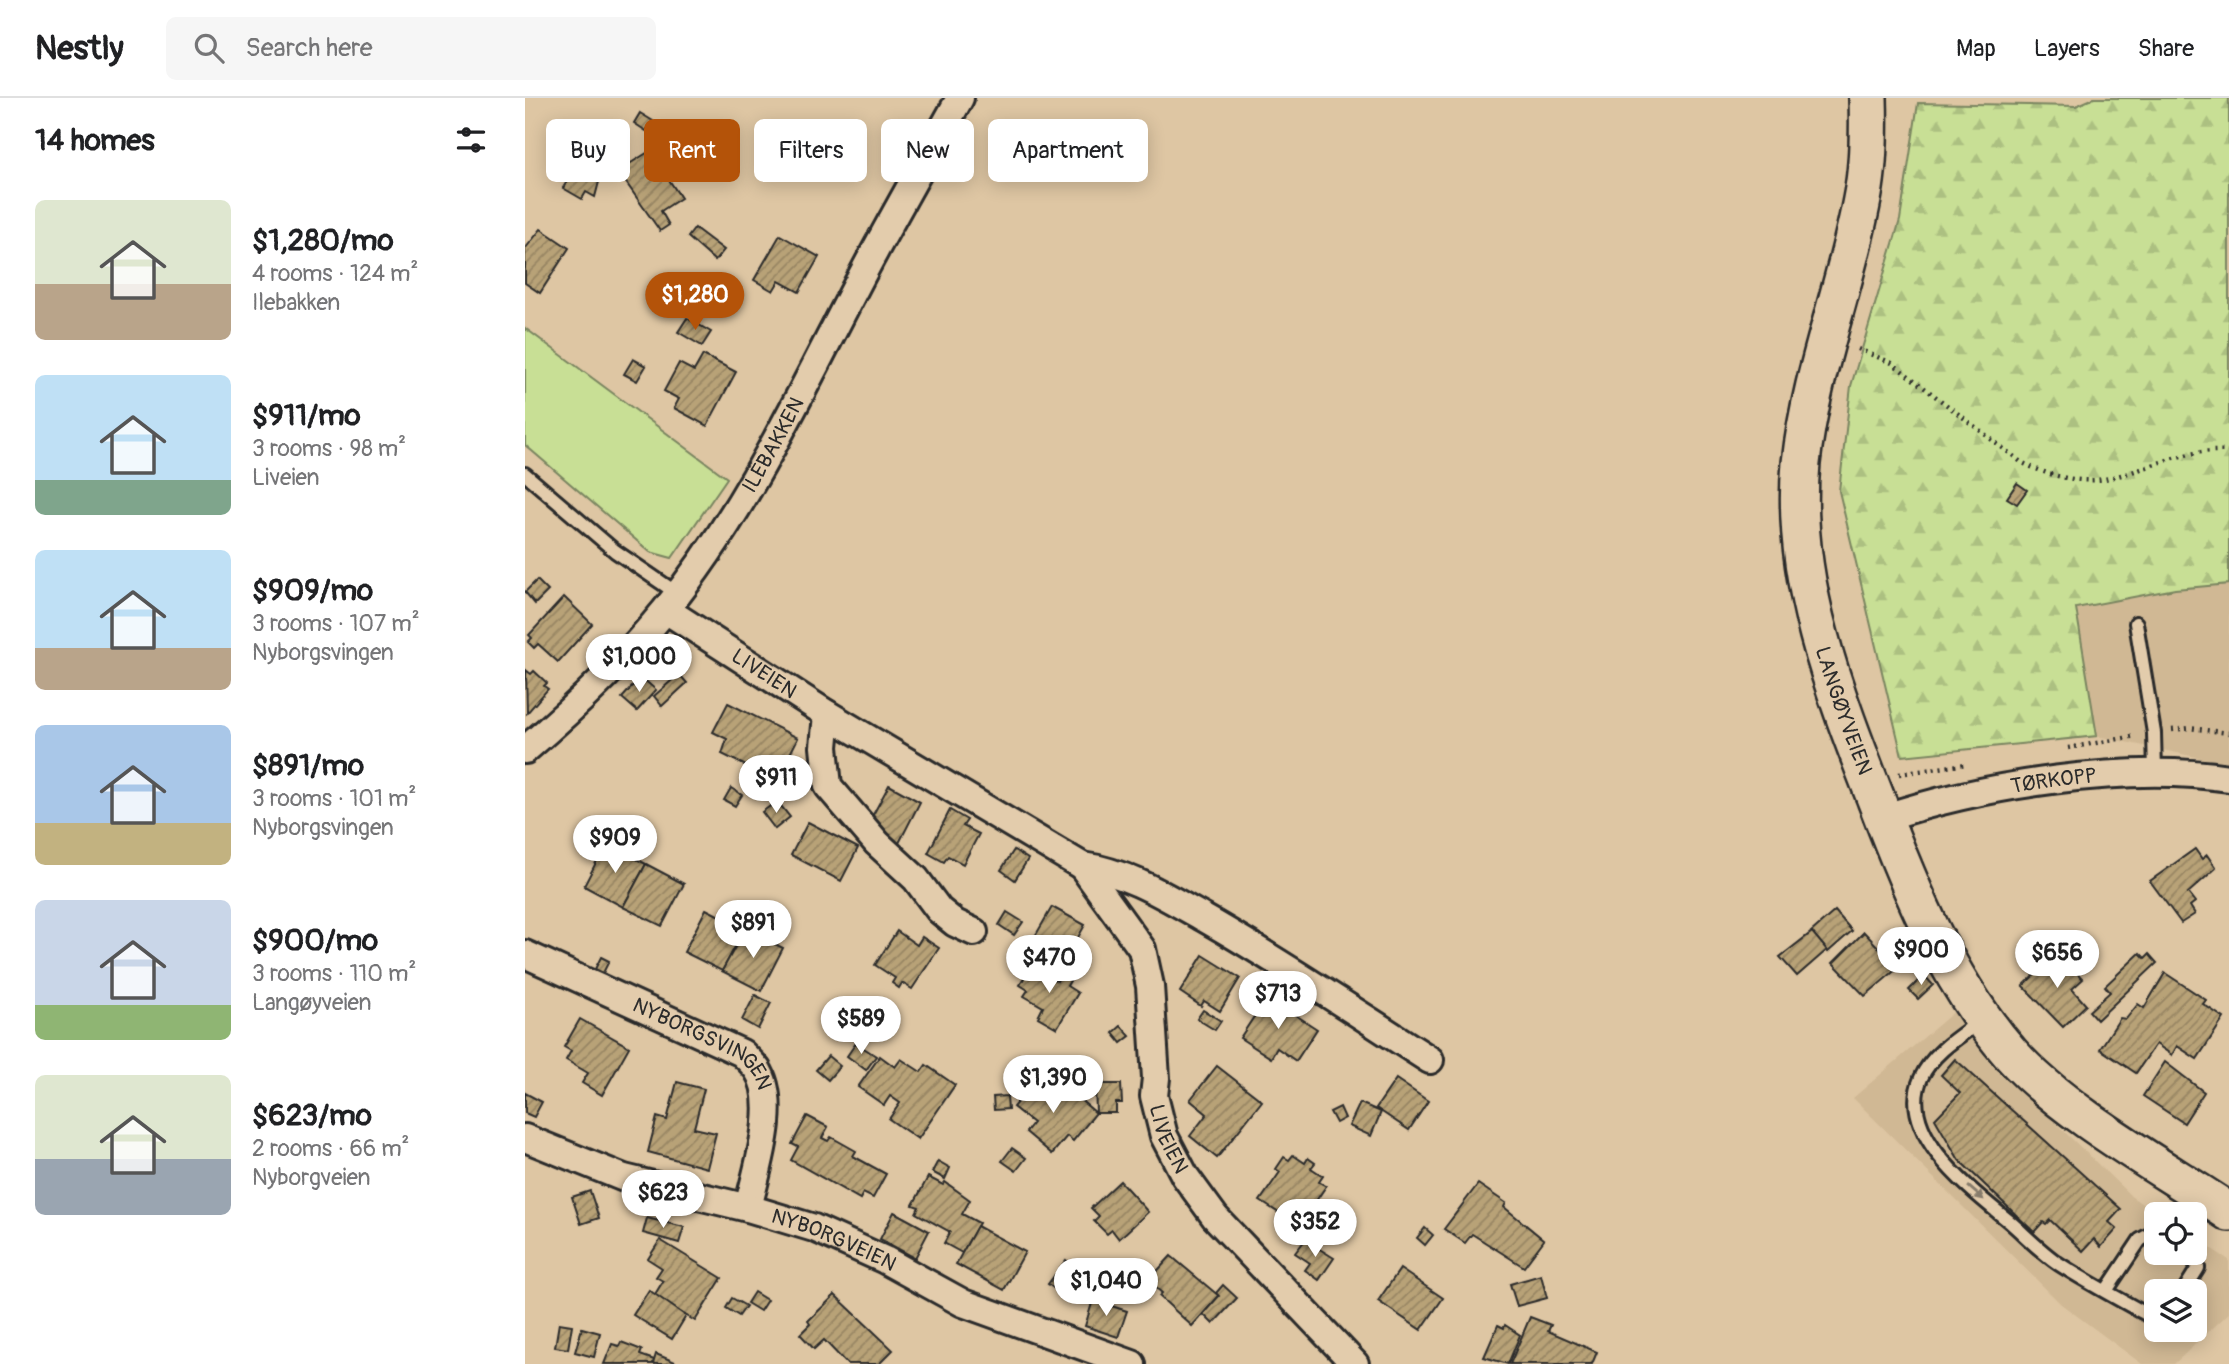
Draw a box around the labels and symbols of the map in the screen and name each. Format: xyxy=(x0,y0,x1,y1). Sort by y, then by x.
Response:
pin: $1,280 xyxy=(638,272,752,332)
street label: ILEBAKKEN xyxy=(736,392,810,497)
pin: $1,000 xyxy=(582,634,696,694)
street label: LIVEIEN xyxy=(726,642,802,705)
street label: LANGØYVEIEN xyxy=(1809,643,1879,779)
pin: $911 xyxy=(735,756,817,815)
street label: TØRKOPP xyxy=(2009,762,2098,800)
pin: $909 xyxy=(574,816,656,875)
pin: $891 xyxy=(712,900,794,960)
pin: $900 xyxy=(1880,928,1962,987)
pin: $656 xyxy=(2016,930,2098,990)
pin: $470 xyxy=(1008,936,1090,995)
pin: $713 xyxy=(1237,972,1319,1031)
street label: NYBORGSVINGEN xyxy=(628,991,778,1093)
pin: $589 xyxy=(820,996,902,1056)
pin: $1,390 xyxy=(996,1056,1110,1115)
street label: LIVEIEN xyxy=(1143,1101,1195,1178)
pin: $623 xyxy=(622,1170,704,1230)
one-way arrow xyxy=(1968,1185,1985,1200)
pin: $352 xyxy=(1274,1200,1356,1259)
street label: NYBORGVEIEN xyxy=(768,1202,901,1277)
pin: $1,040 xyxy=(1049,1258,1163,1318)

